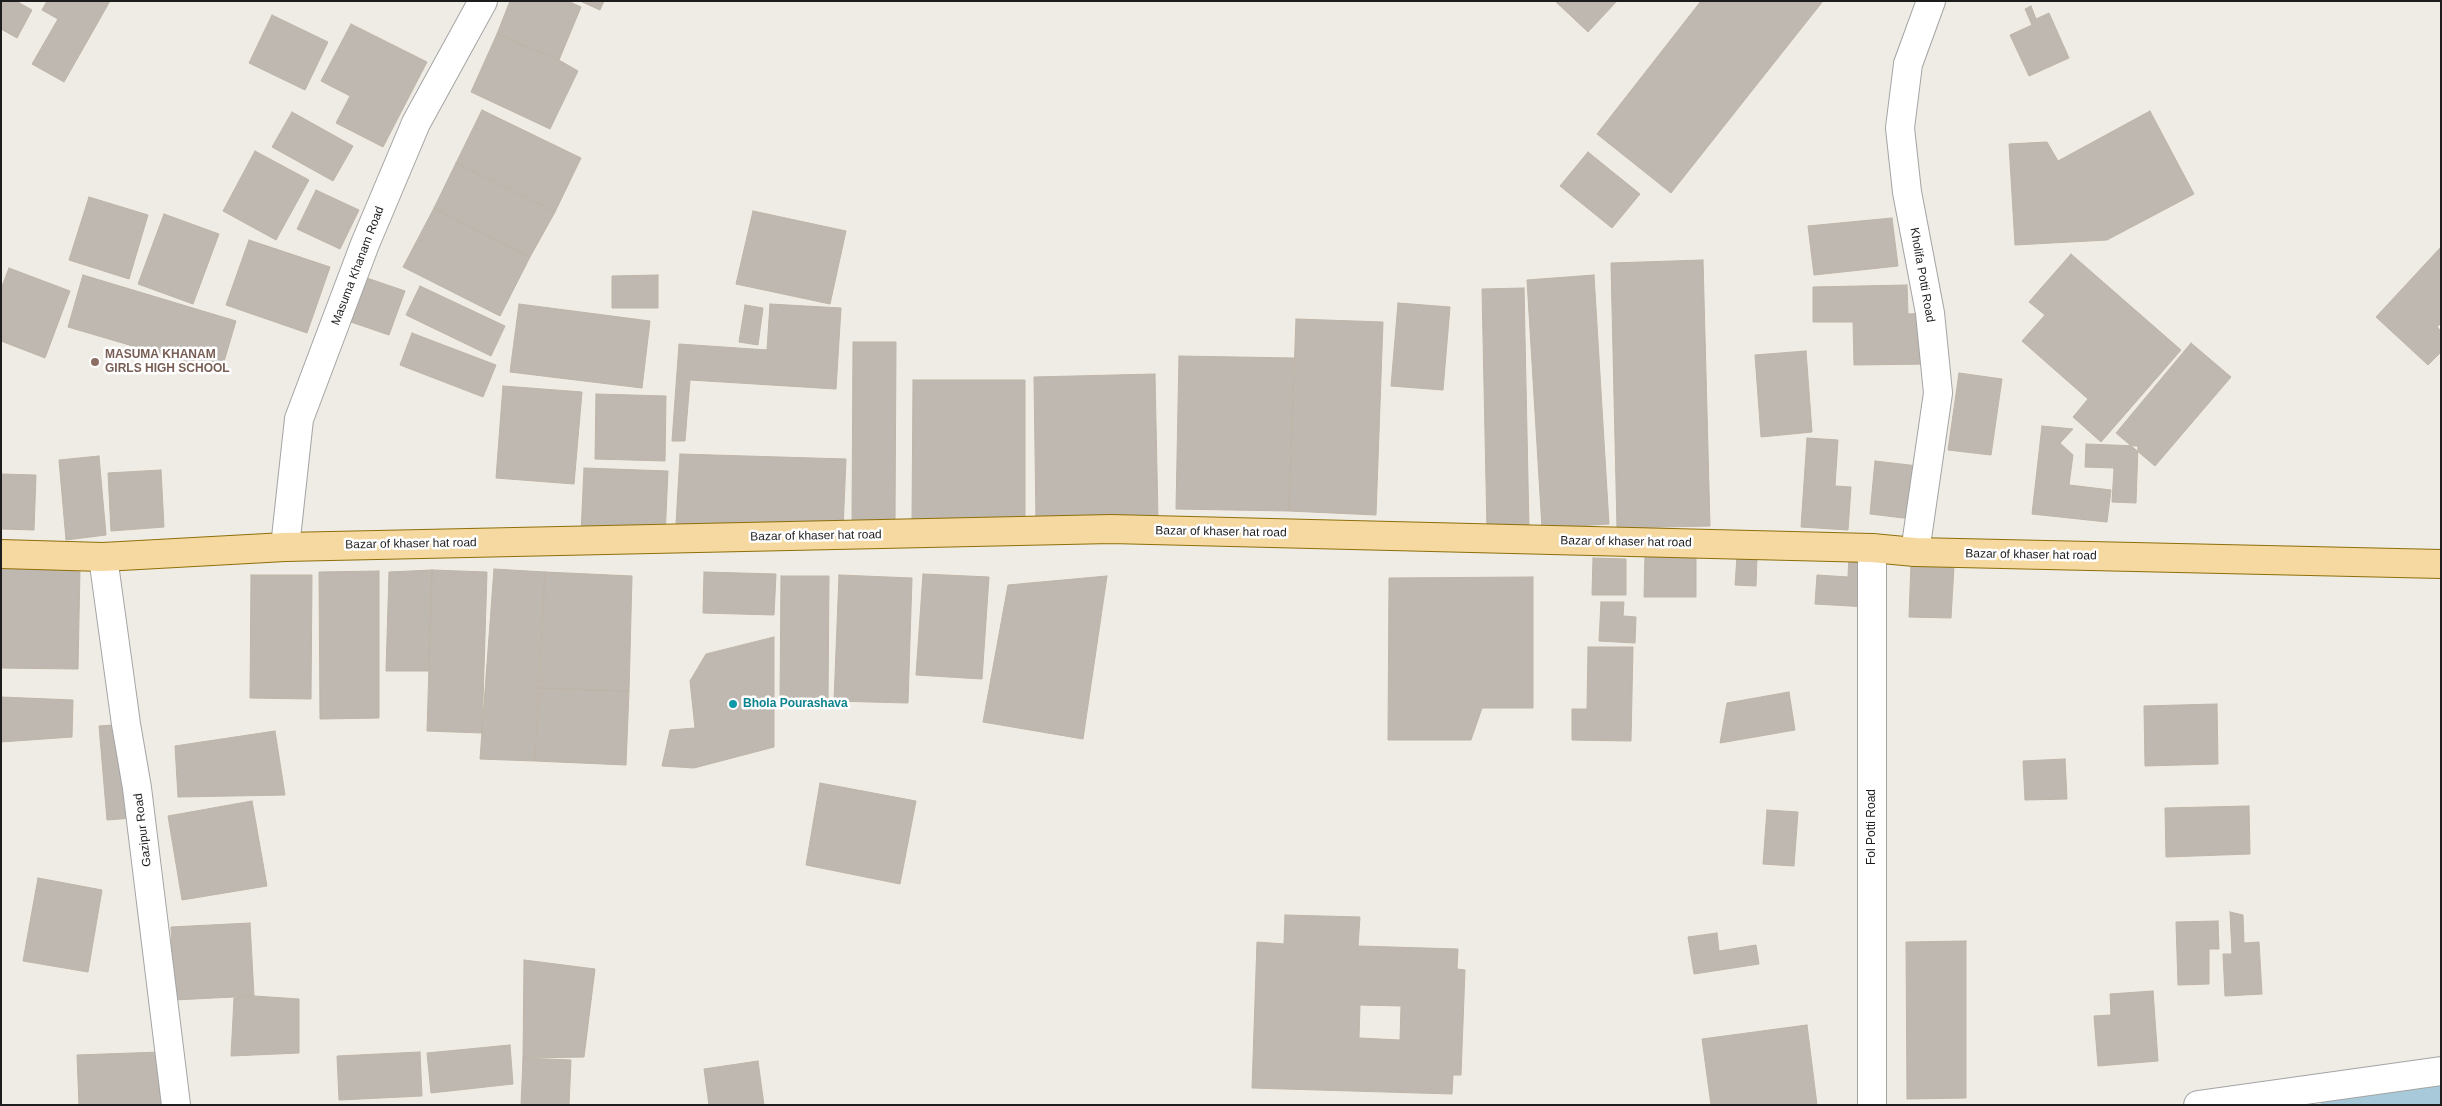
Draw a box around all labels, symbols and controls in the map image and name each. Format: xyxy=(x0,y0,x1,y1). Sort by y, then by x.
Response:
street label: Masuma Khanam Road xyxy=(329,205,387,327)
street label: Kholifa Potti Road xyxy=(1907,226,1937,324)
place label: MASUMA KHANAM GIRLS HIGH SCHOOL xyxy=(105,348,230,376)
marker: MASUMA KHANAM GIRLS HIGH SCHOOL xyxy=(89,356,101,368)
street label: Bazar of khaser hat road xyxy=(1155,524,1287,540)
street label: Bazar of khaser hat road xyxy=(750,528,882,544)
street label: Bazar of khaser hat road xyxy=(1560,534,1692,550)
street label: Bazar of khaser hat road xyxy=(345,536,477,552)
street label: Bazar of khaser hat road xyxy=(1965,547,2097,563)
place label: Bhola Pourashava xyxy=(743,697,848,711)
marker: Bhola Pourashava xyxy=(727,698,739,710)
street label: Fol Potti Road xyxy=(1865,789,1879,865)
street label: Gazipur Road xyxy=(131,792,155,868)

